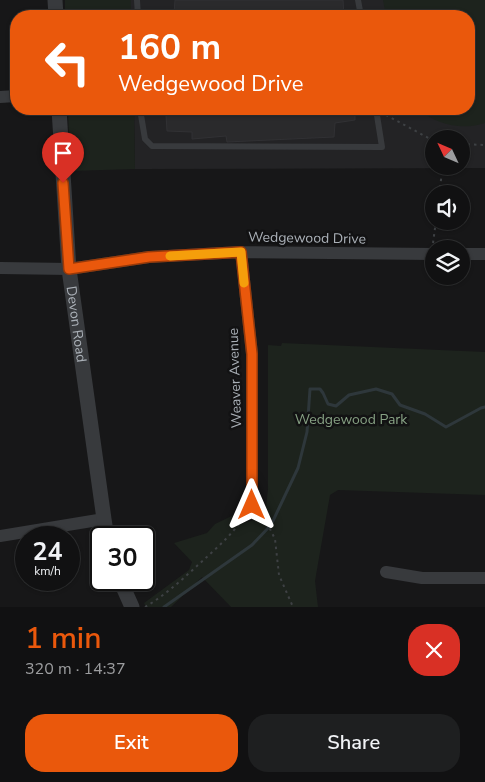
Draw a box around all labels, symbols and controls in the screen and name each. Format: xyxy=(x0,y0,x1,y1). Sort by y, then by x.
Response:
text: 160 m xyxy=(118,24,221,71)
icon: left xyxy=(35,30,100,95)
text: Wedgewood Drive xyxy=(118,69,303,99)
north arrow xyxy=(425,130,470,175)
map controls xyxy=(425,130,470,285)
pin xyxy=(42,132,84,183)
icon: arrive xyxy=(49,139,77,167)
button: sound xyxy=(425,185,470,230)
street label: Wedgewood Drive xyxy=(248,227,366,249)
button: layers xyxy=(425,240,470,285)
street label: Devon Road xyxy=(62,285,91,364)
street label: Weaver Avenue xyxy=(224,328,246,428)
park label: Wedgewood Park xyxy=(295,410,408,429)
position arrow xyxy=(225,478,277,530)
speed limit sign: 30 xyxy=(90,526,155,591)
text: 24 xyxy=(32,535,63,569)
text: km/h xyxy=(34,563,61,579)
text: 1 min xyxy=(25,618,101,659)
button: close xyxy=(408,624,460,676)
text: 320 m · 14:37 xyxy=(25,658,126,680)
button: Exit xyxy=(25,714,238,772)
button: Share xyxy=(248,714,460,772)

